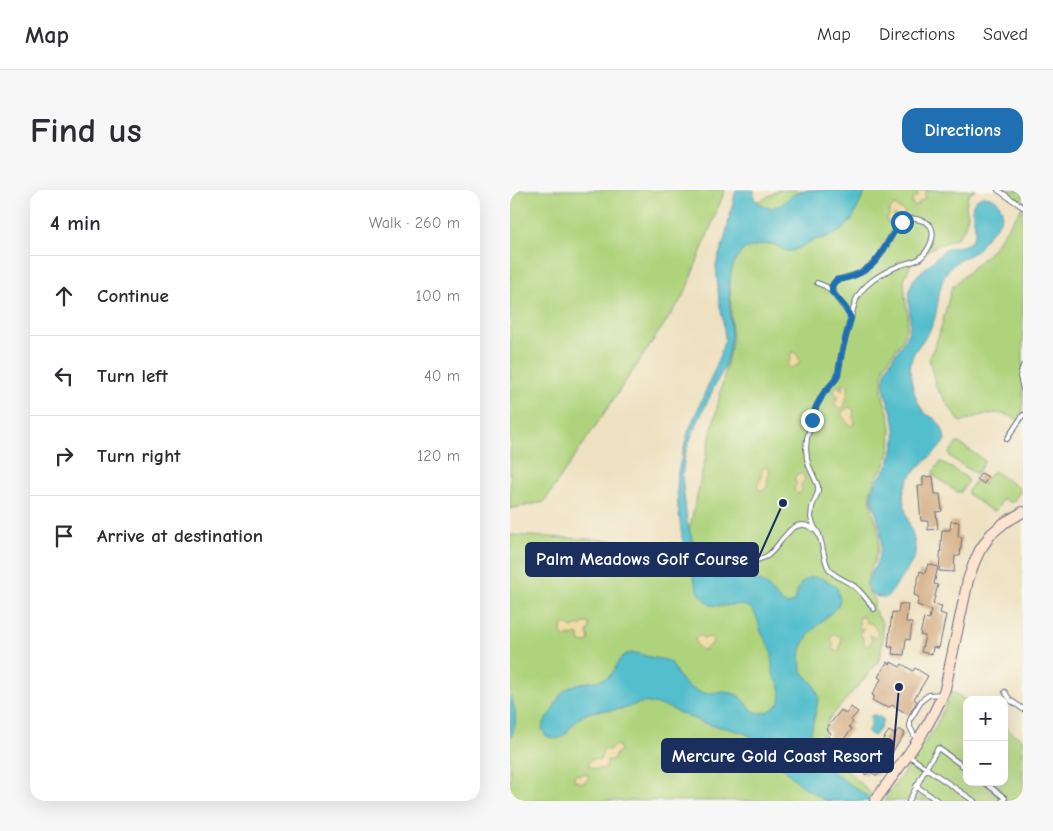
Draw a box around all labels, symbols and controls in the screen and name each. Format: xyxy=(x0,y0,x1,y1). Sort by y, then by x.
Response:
text: Map xyxy=(25,21,69,49)
text: Map xyxy=(817,24,851,45)
text: Directions xyxy=(879,24,955,45)
text: Saved xyxy=(983,24,1028,45)
button: Directions xyxy=(902,108,1023,153)
text: Find us xyxy=(30,110,142,151)
text: 4 min xyxy=(50,211,101,235)
route start xyxy=(891,211,914,234)
text: Walk · 260 m xyxy=(369,214,460,232)
icon: ahead xyxy=(50,282,78,310)
text: Continue xyxy=(97,285,169,307)
text: 100 m xyxy=(416,287,460,305)
icon: left xyxy=(50,362,78,390)
text: Turn left xyxy=(97,365,168,387)
text: 40 m xyxy=(424,367,460,385)
route end xyxy=(801,409,824,432)
icon: right xyxy=(50,442,78,470)
text: Turn right xyxy=(97,445,181,467)
text: 120 m xyxy=(417,447,460,465)
icon: arrive xyxy=(50,522,78,550)
text: Arrive at destination xyxy=(97,525,263,547)
callout: Palm Meadows Golf Course xyxy=(526,543,758,576)
text: Palm Meadows Golf Course xyxy=(536,549,748,570)
map controls xyxy=(963,696,1008,786)
button: + xyxy=(963,696,1008,741)
callout: Mercure Gold Coast Resort xyxy=(662,739,893,772)
button: − xyxy=(963,741,1008,786)
text: Mercure Gold Coast Resort xyxy=(672,746,883,767)

